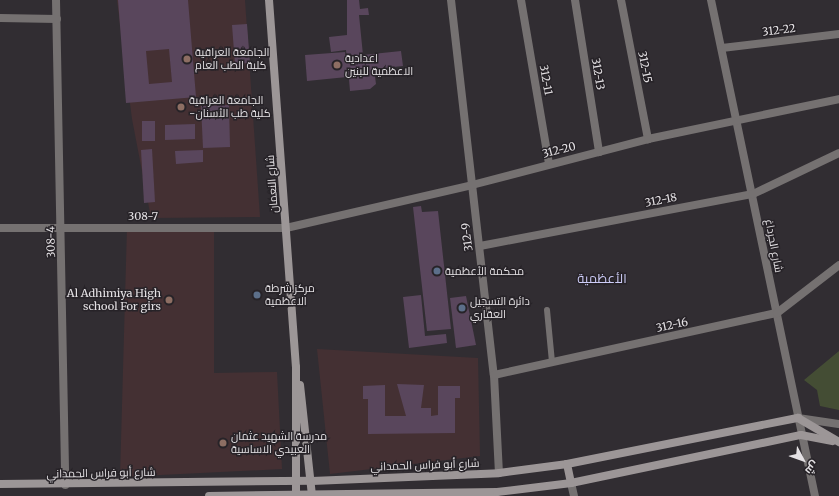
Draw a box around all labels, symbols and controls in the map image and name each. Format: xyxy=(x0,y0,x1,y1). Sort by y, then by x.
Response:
street label: 312-22 xyxy=(762,21,796,39)
place label: الجامعة العراقية كلية الطب العام xyxy=(195,46,269,72)
street label: 312-15 xyxy=(635,50,655,84)
place label: اعدادية الاعظمية للبنين xyxy=(345,52,413,78)
marker: الجامعة العراقية كلية الطب العام xyxy=(182,54,192,64)
street label: 312-13 xyxy=(589,57,607,91)
marker: اعدادية الاعظمية للبنين xyxy=(332,60,342,70)
street label: 312-11 xyxy=(537,64,555,96)
place label: الجامعة العراقية -كلية طب الأسنان xyxy=(189,94,271,120)
marker: الجامعة العراقية -كلية طب الأسنان xyxy=(176,102,186,112)
street label: 312-20 xyxy=(541,139,577,161)
street label: شارع النعمان xyxy=(263,155,281,213)
street label: 312-18 xyxy=(644,190,678,210)
street label: 308-7 xyxy=(128,209,158,223)
street label: شارع الجرداغ xyxy=(762,218,786,274)
street label: 312-9 xyxy=(459,222,475,252)
street label: 308-4 xyxy=(44,226,58,258)
place label: محكمة الأعظمية xyxy=(445,264,524,278)
marker: محكمة الأعظمية xyxy=(432,266,442,276)
district label: الأعظمية xyxy=(577,271,627,287)
place label: مركز شرطة الاعظمية xyxy=(265,282,315,308)
place label: Al Adhimiya High school For girs xyxy=(67,287,161,313)
marker: مركز شرطة الاعظمية xyxy=(252,290,262,300)
marker: Al Adhimiya High school For girs xyxy=(164,295,174,305)
place label: دائرة التسجيل العقاري xyxy=(470,295,530,321)
marker: دائرة التسجيل العقاري xyxy=(457,303,467,313)
street label: 312-16 xyxy=(655,315,689,335)
place label: مدرسة الشهيد عثمان العبيدي الاساسية xyxy=(231,430,327,456)
marker: مدرسة الشهيد عثمان العبيدي الاساسية xyxy=(218,438,228,448)
north arrow xyxy=(783,440,823,480)
street label: شارع أبو فراس الحمداني xyxy=(370,456,480,474)
text: ش xyxy=(802,458,822,478)
street label: شارع أبو فراس الحمداني xyxy=(46,465,156,481)

